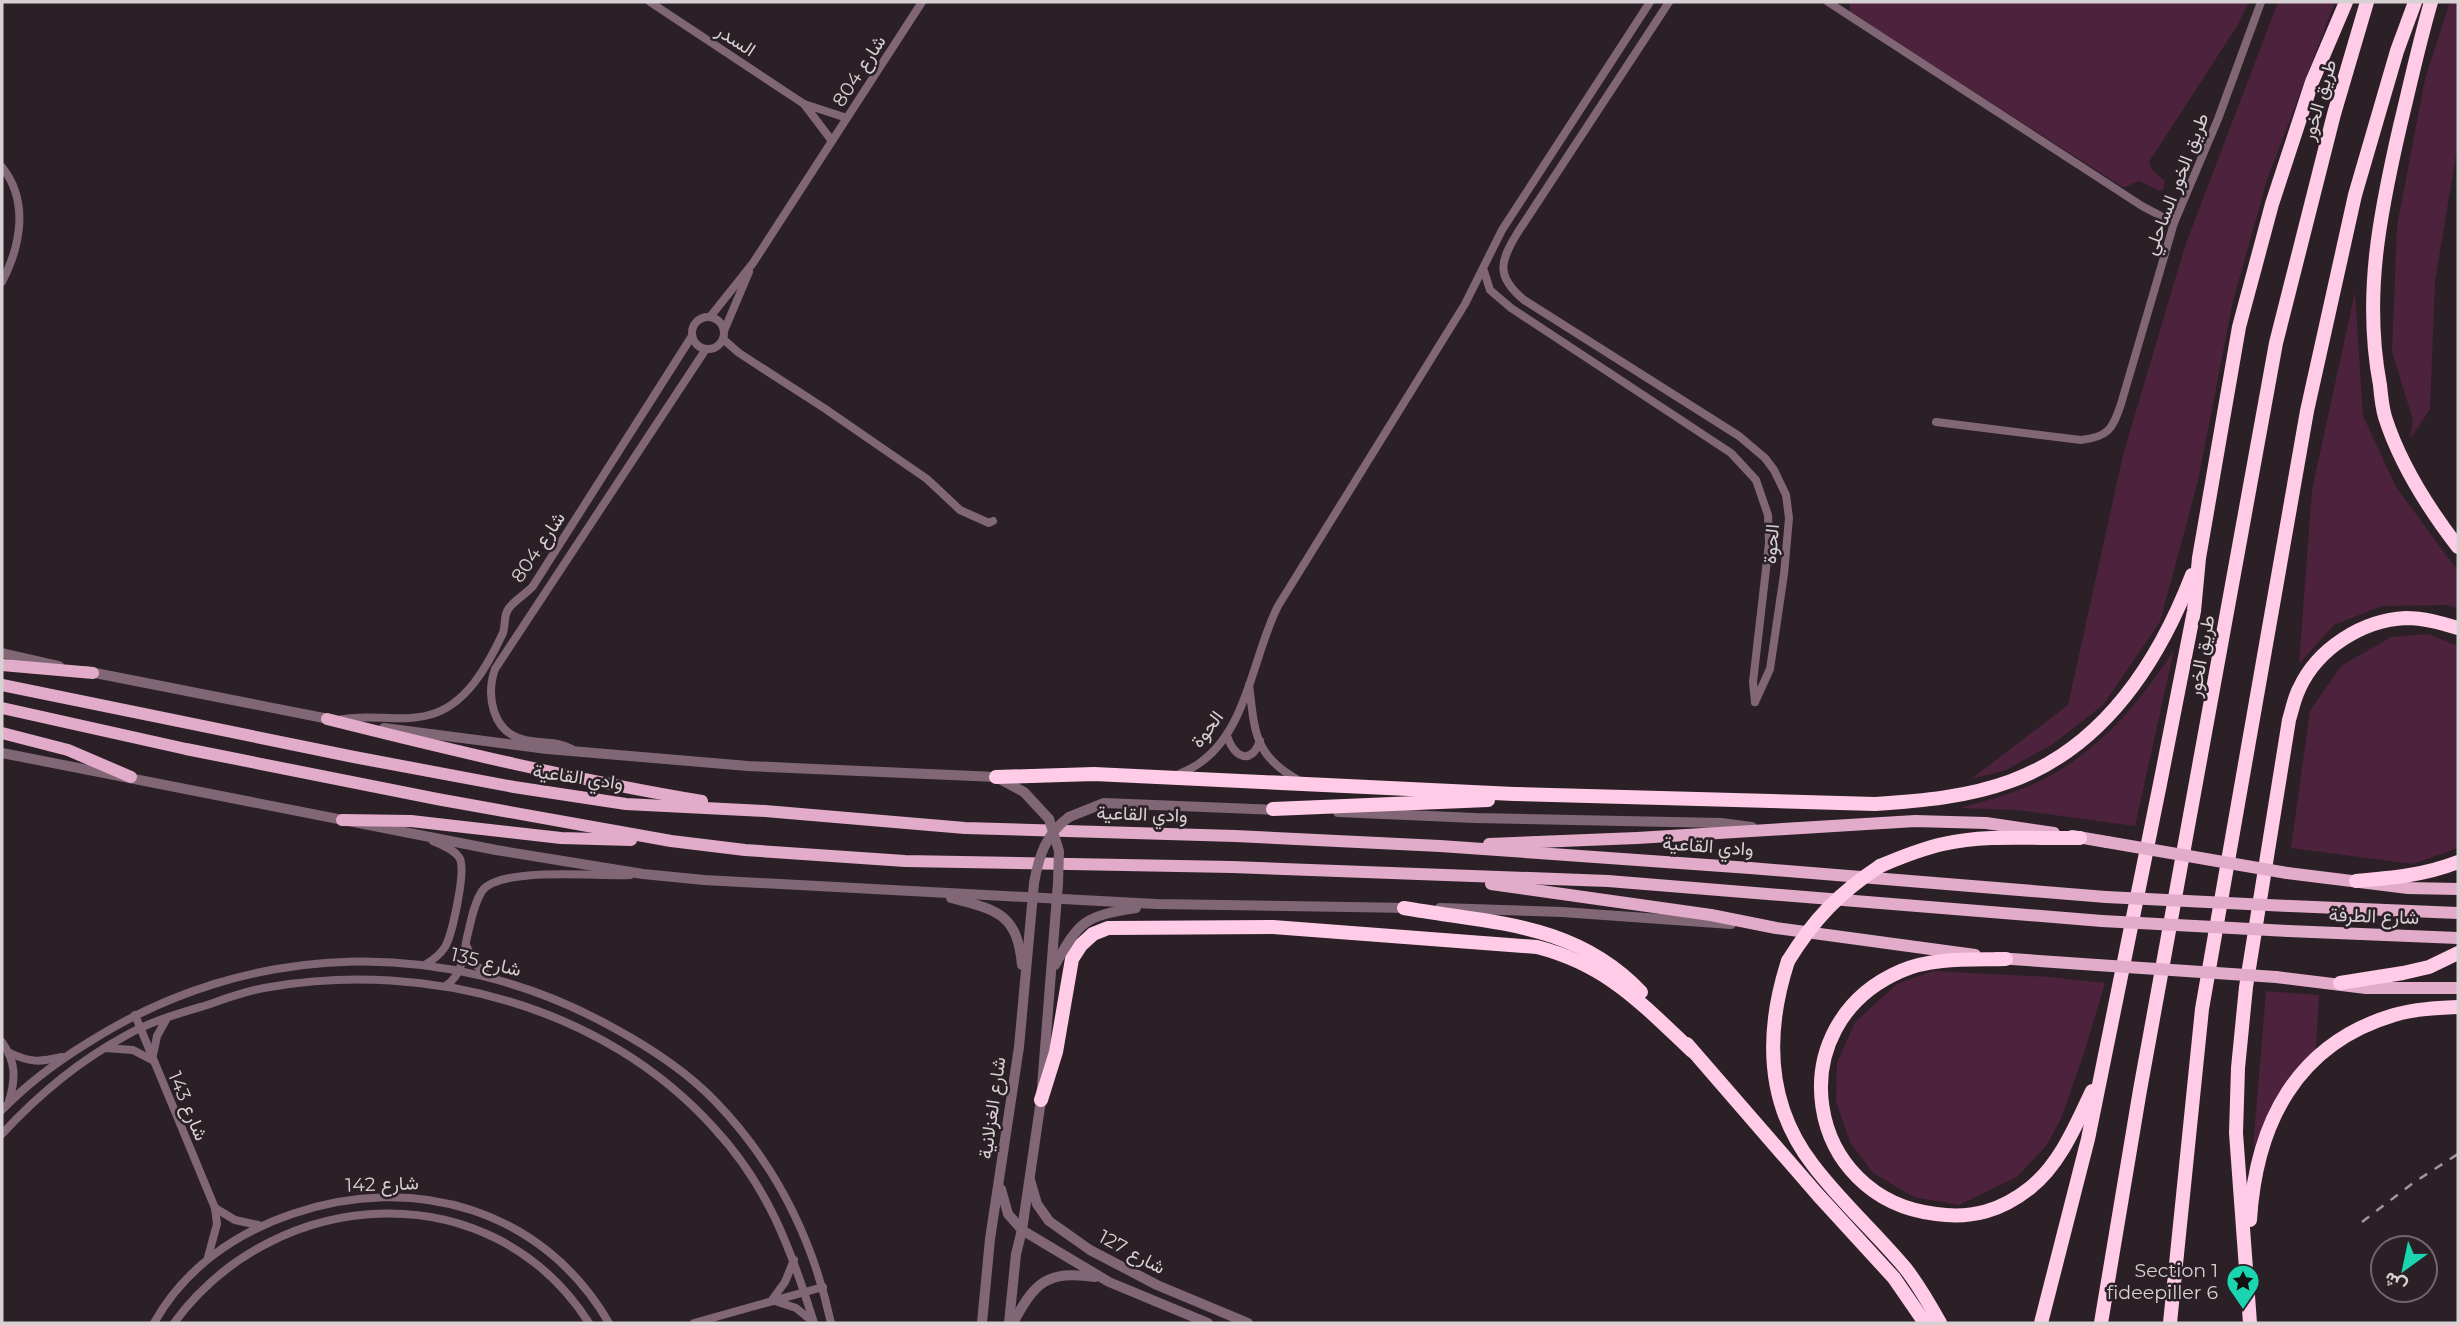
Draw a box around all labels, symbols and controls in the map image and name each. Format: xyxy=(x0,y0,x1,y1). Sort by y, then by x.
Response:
street label: السدر xyxy=(711,18,760,61)
street label: شارع 804 xyxy=(827,31,891,112)
street label: طريق الخور xyxy=(2296,57,2341,144)
street label: طريق الخور الساحلي xyxy=(2138,110,2217,260)
street label: شارع 804 xyxy=(506,507,571,587)
street label: الحوة xyxy=(1758,523,1784,565)
street label: طريق الخور xyxy=(2182,613,2220,700)
street label: الحوة xyxy=(1186,706,1228,752)
street label: وادي القاعية xyxy=(531,759,625,799)
street label: وادي القاعية xyxy=(1096,801,1188,831)
street label: وادي القاعية xyxy=(1661,831,1754,865)
street label: شارع الطرفة xyxy=(2328,903,2420,930)
street label: شارع 135 xyxy=(448,943,523,982)
street label: شارع الغزلانية xyxy=(973,1055,1012,1161)
street label: شارع 143 xyxy=(162,1068,213,1145)
street label: شارع 142 xyxy=(345,1171,419,1198)
street label: شارع 127 xyxy=(1094,1225,1169,1280)
north arrow xyxy=(2369,1234,2439,1304)
place label: Section 1 fideepiller 6 xyxy=(2107,1259,2218,1304)
place icon: Section 1 fideepiller 6 xyxy=(2224,1262,2262,1311)
text: ش xyxy=(2379,1267,2411,1299)

